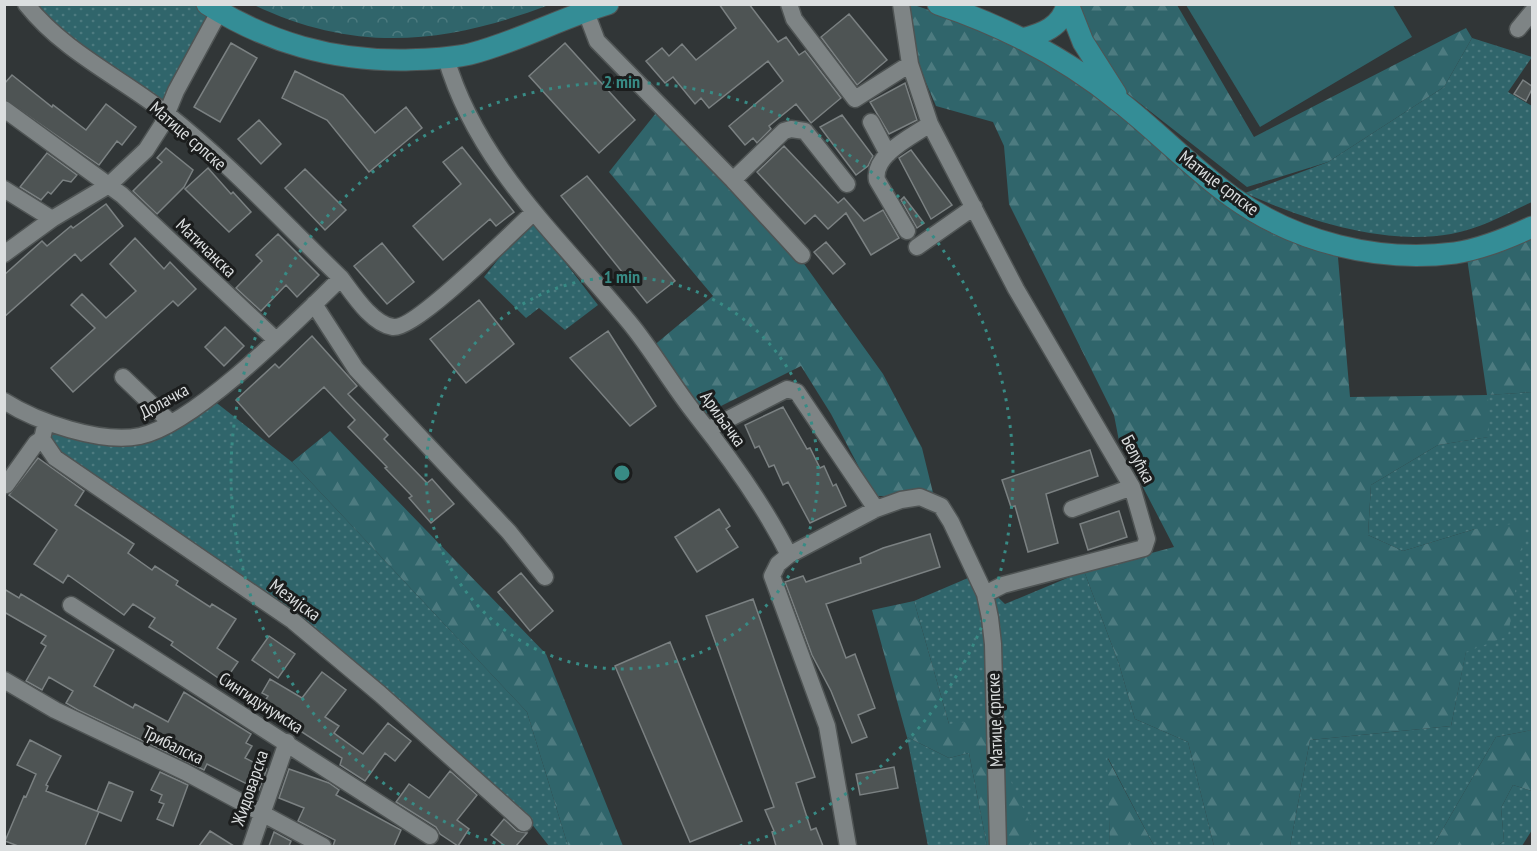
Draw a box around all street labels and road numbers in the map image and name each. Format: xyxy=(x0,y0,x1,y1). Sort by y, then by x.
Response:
street label: Матице српске xyxy=(145,96,231,175)
street label: Матице српске xyxy=(1175,145,1264,220)
street label: Матичанска xyxy=(171,213,241,282)
street label: Долачка xyxy=(135,378,193,423)
street label: Ариљачка xyxy=(695,386,751,451)
street label: Белућка xyxy=(1116,431,1161,487)
street label: Мезијска xyxy=(265,573,325,626)
street label: Сингидунумска xyxy=(215,667,308,738)
street label: Матице српске xyxy=(981,673,1008,767)
street label: Трибалска xyxy=(139,720,207,769)
street label: Жидоварска xyxy=(226,747,273,830)

